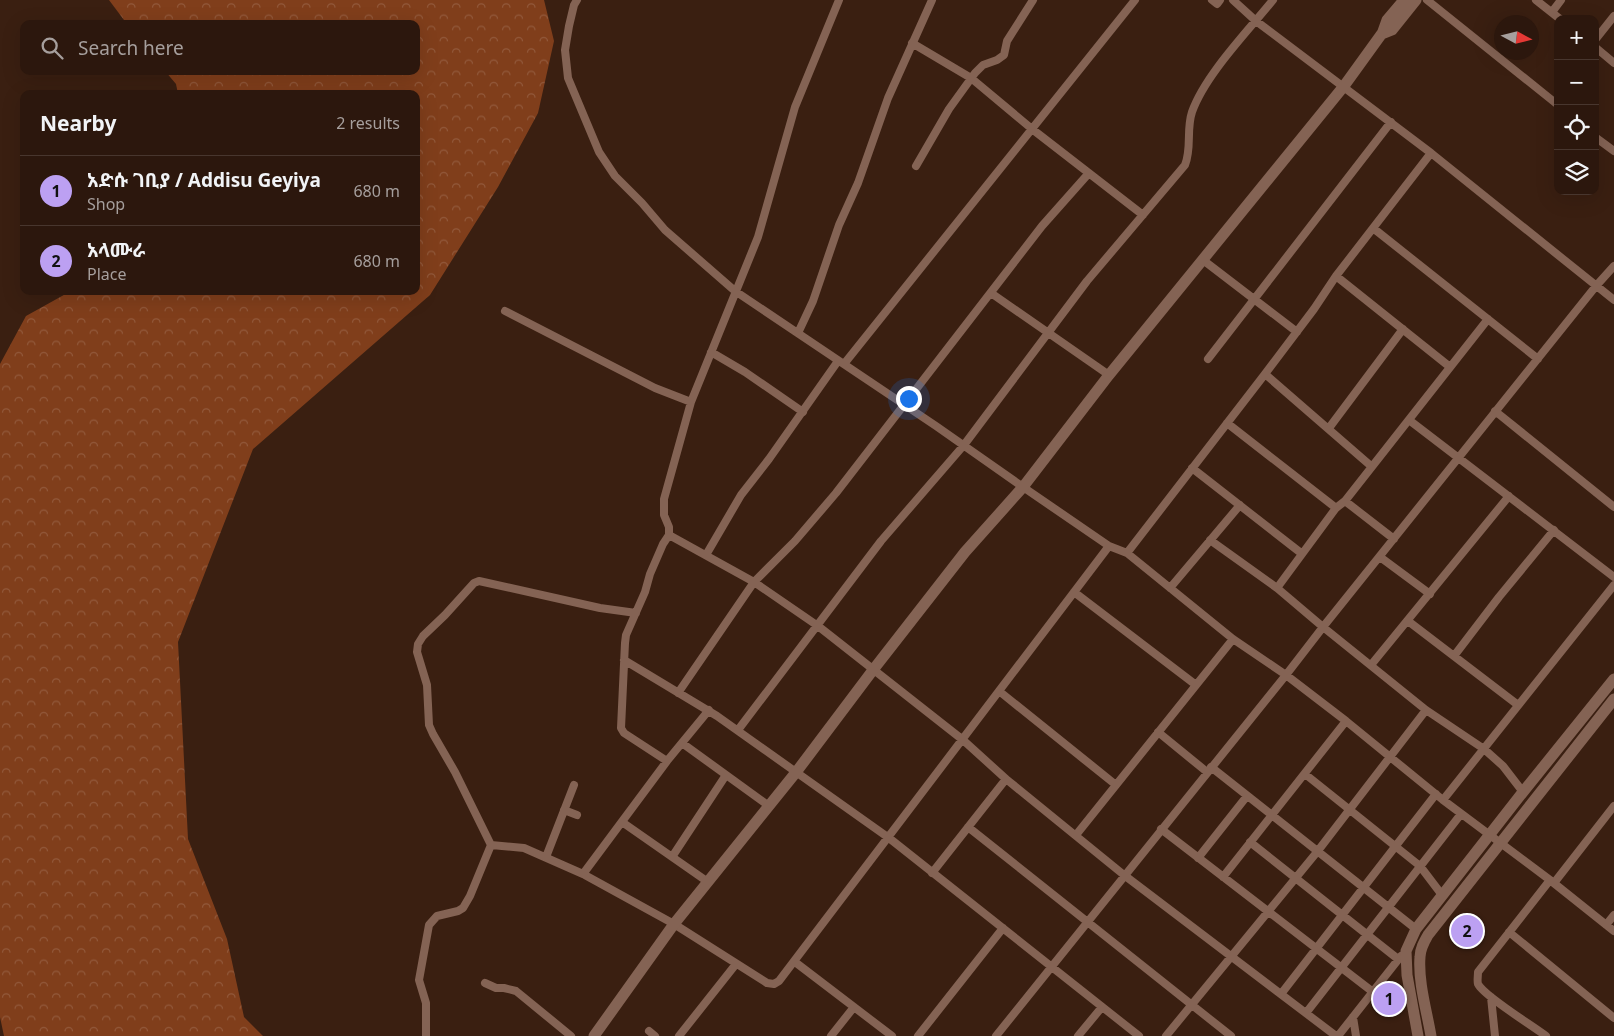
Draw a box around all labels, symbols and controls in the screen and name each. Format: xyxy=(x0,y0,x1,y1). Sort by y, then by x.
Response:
north arrow xyxy=(1494,15,1539,60)
map controls xyxy=(1554,15,1599,195)
button: + xyxy=(1554,15,1599,60)
search box xyxy=(20,20,420,75)
icon: search xyxy=(38,34,66,62)
text: Search here xyxy=(78,35,184,61)
button: − xyxy=(1554,60,1599,105)
button: locate xyxy=(1554,105,1599,150)
text: Nearby xyxy=(40,109,116,137)
text: 2 results xyxy=(336,112,400,134)
button: layers xyxy=(1554,150,1599,195)
text: አድሱ ገቢያ / Addisu Geyiya xyxy=(87,167,321,193)
text: 1 xyxy=(51,180,61,202)
text: 680 m xyxy=(353,180,400,202)
text: Shop xyxy=(87,193,125,215)
text: አላሙራ xyxy=(87,237,145,263)
text: 2 xyxy=(51,250,61,272)
text: 680 m xyxy=(353,250,400,272)
text: Place xyxy=(87,263,127,285)
your location xyxy=(896,386,922,412)
pin: 2 xyxy=(1451,912,1483,950)
pin: 1 xyxy=(1373,980,1405,1018)

